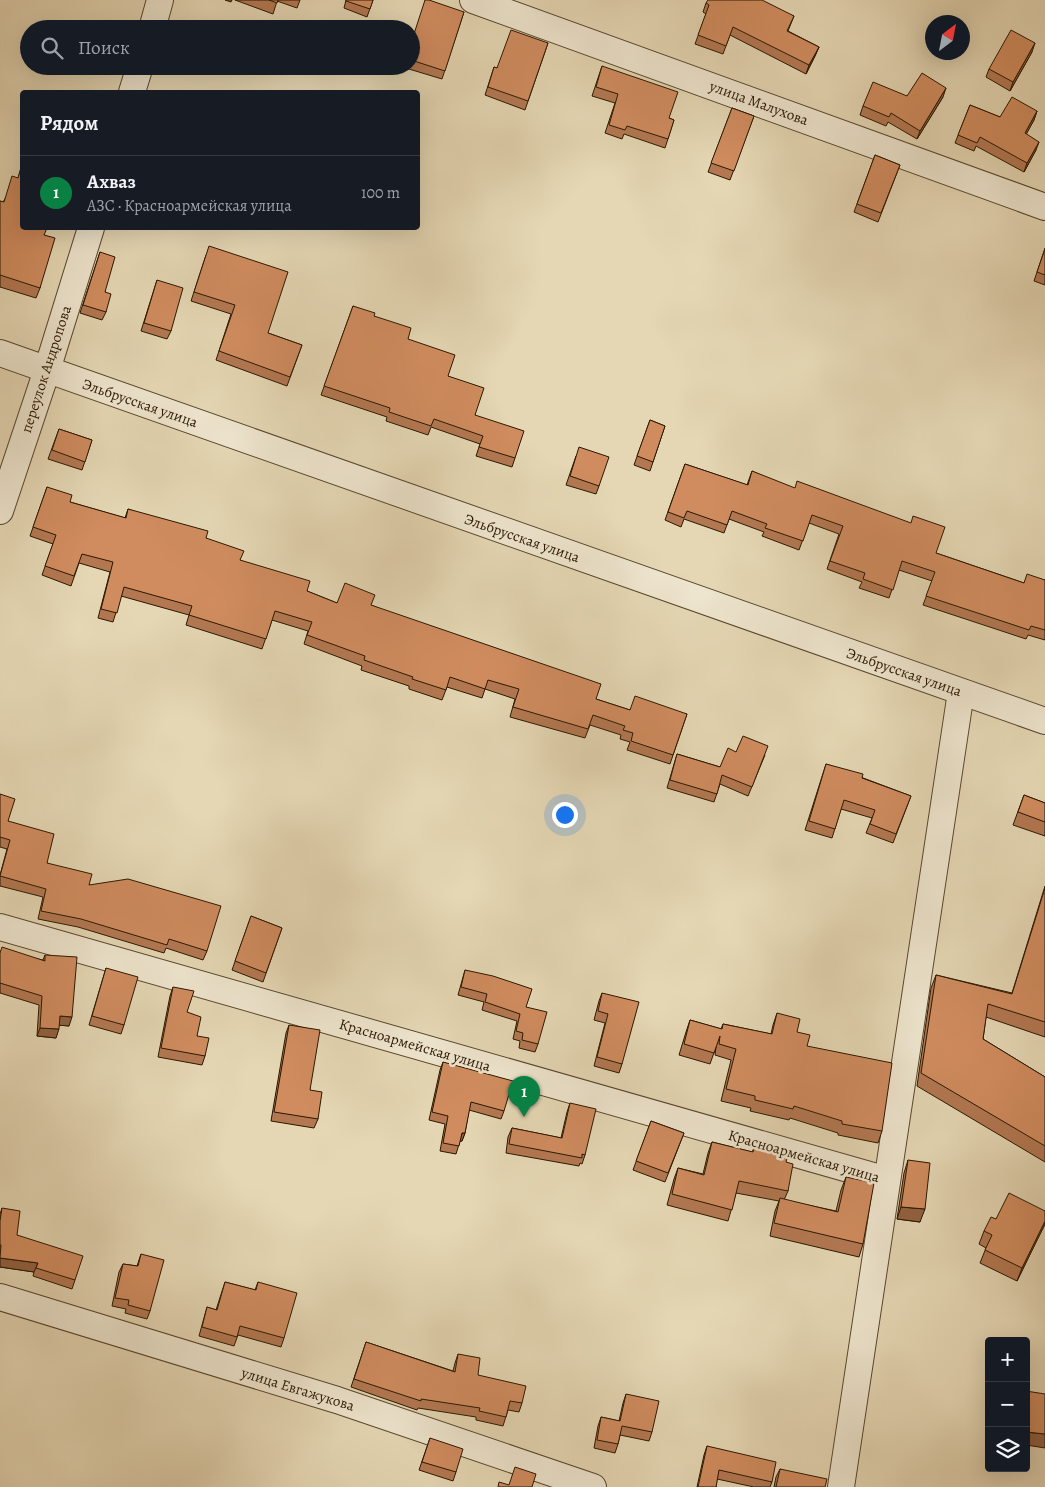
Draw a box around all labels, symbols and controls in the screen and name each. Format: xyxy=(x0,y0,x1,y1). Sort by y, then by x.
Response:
north arrow xyxy=(925,15,970,60)
search box xyxy=(20,20,420,75)
icon: search xyxy=(38,34,66,62)
text: Поиск xyxy=(78,35,130,61)
street label: улица Малухова xyxy=(706,76,811,130)
text: Рядом xyxy=(40,109,98,137)
text: Ахваз xyxy=(87,169,136,195)
text: 1 xyxy=(53,182,59,204)
text: 100 m xyxy=(361,182,400,204)
text: АЗС · Красноармейская улица xyxy=(87,195,292,217)
street label: переулок Андропова xyxy=(16,303,76,435)
street label: Эльбрусская улица xyxy=(80,374,201,432)
street label: Эльбрусская улица xyxy=(462,509,583,567)
street label: Эльбрусская улица xyxy=(844,643,965,701)
your location xyxy=(552,802,578,828)
street label: Красноармейская улица xyxy=(337,1014,493,1076)
pin: 1 xyxy=(508,1076,540,1117)
street label: Красноармейская улица xyxy=(726,1125,882,1187)
map controls xyxy=(985,1337,1030,1472)
button: + xyxy=(985,1337,1030,1382)
street label: улица Евгажукова xyxy=(238,1362,357,1416)
button: − xyxy=(985,1382,1030,1427)
button: layers xyxy=(985,1427,1030,1472)

